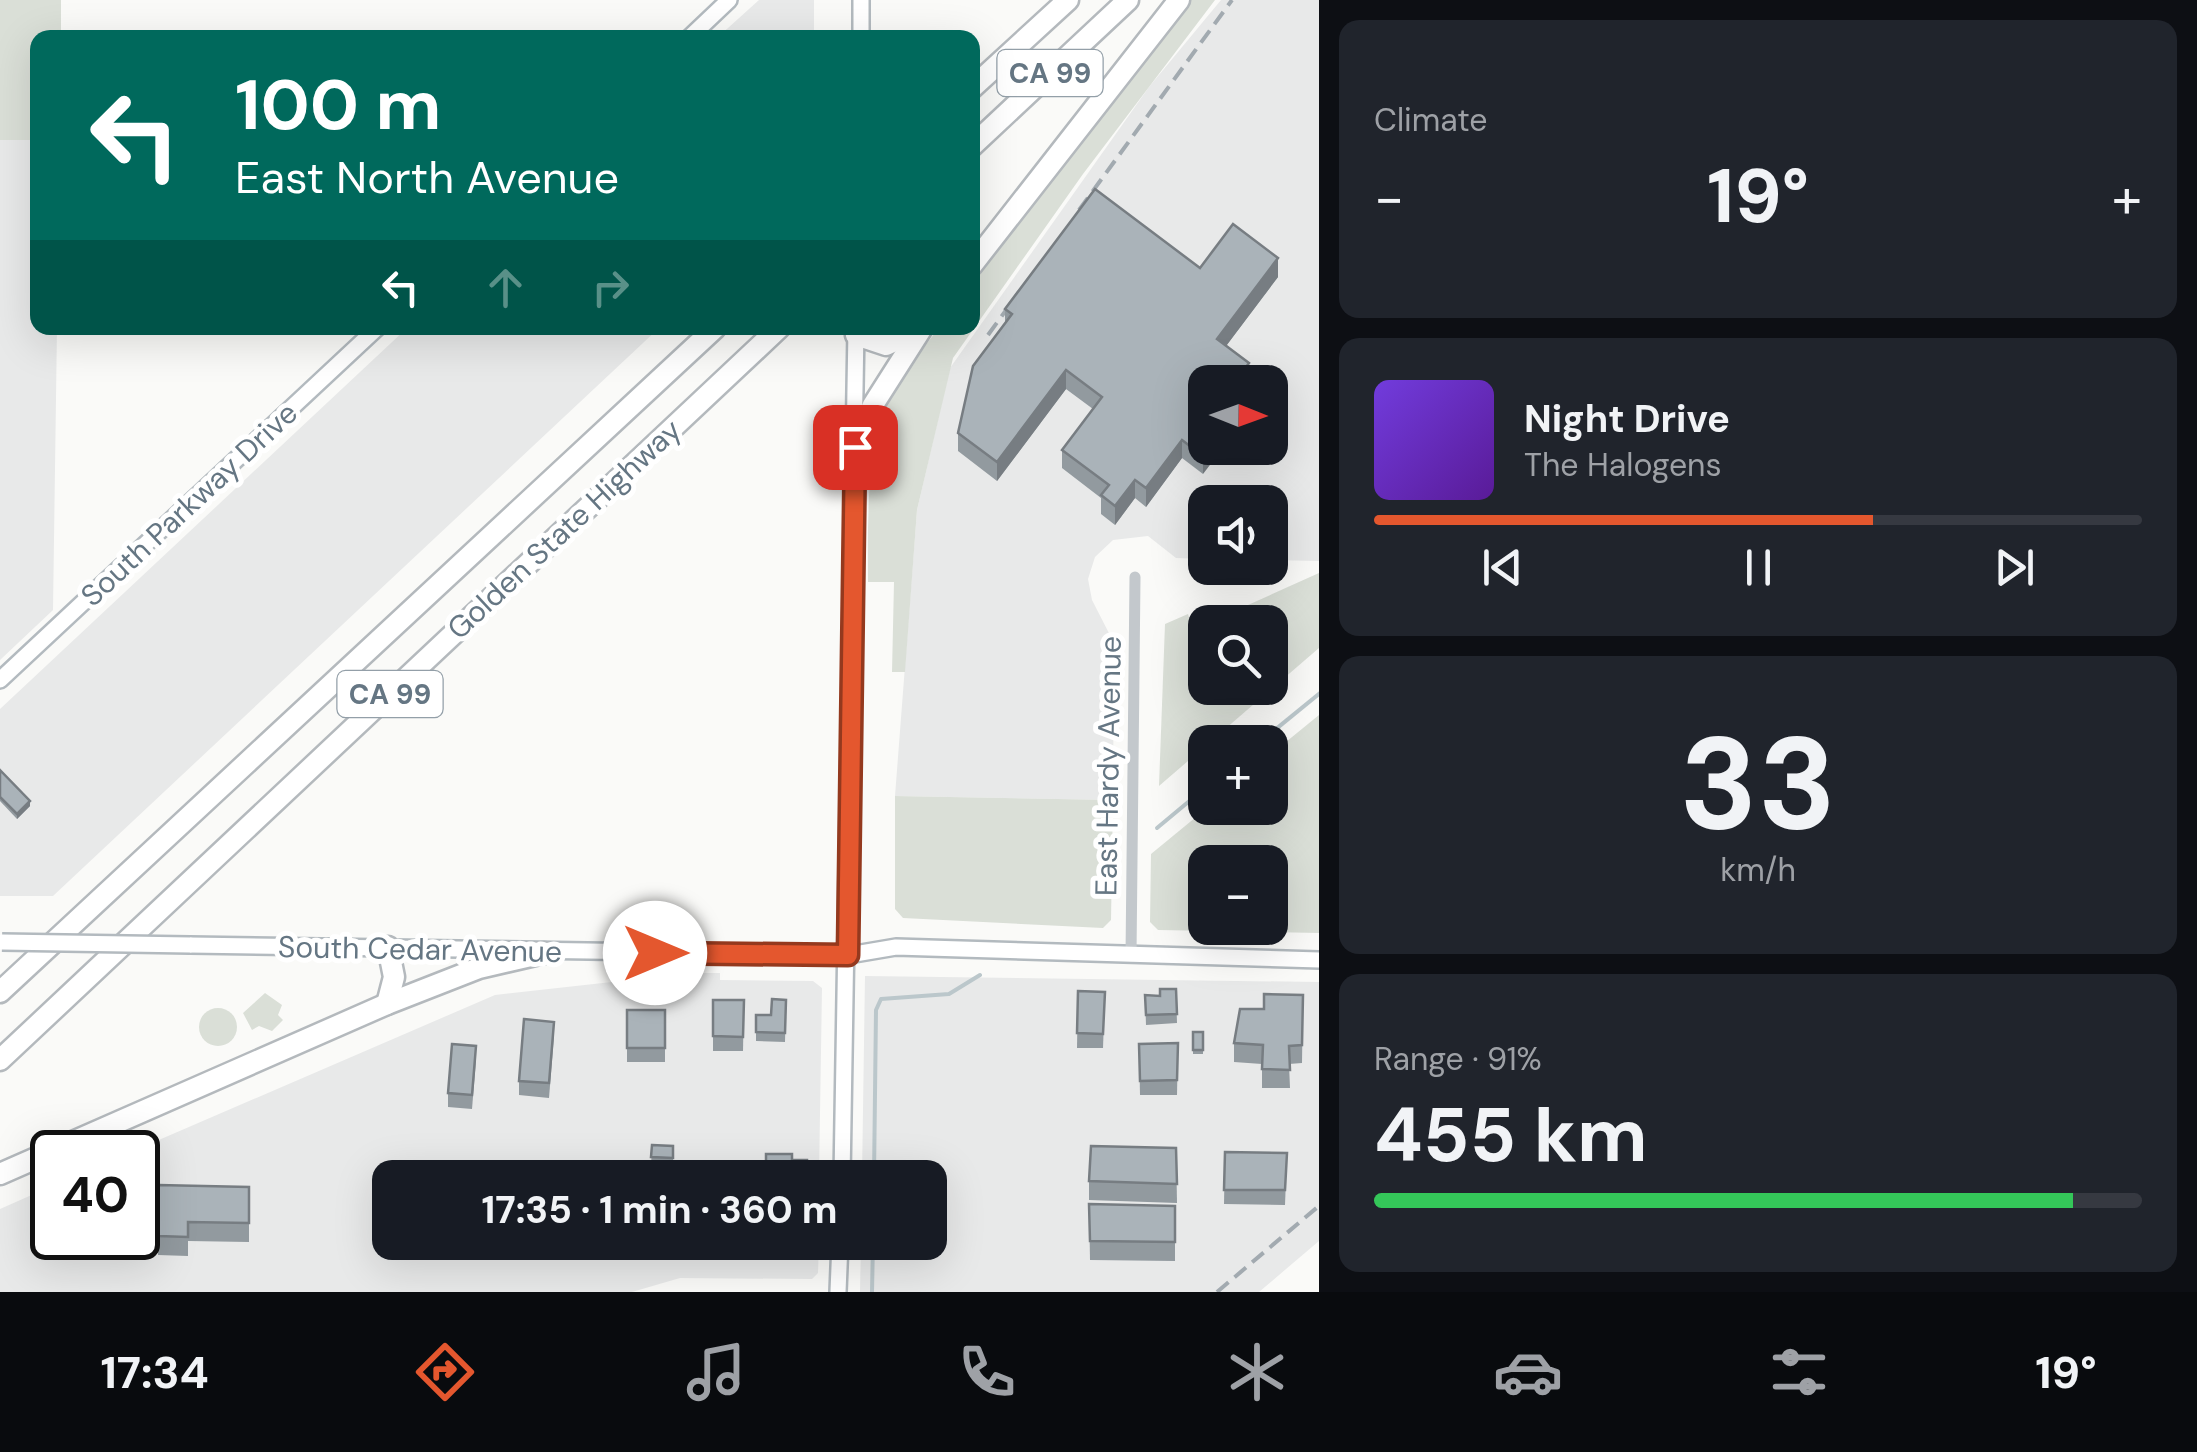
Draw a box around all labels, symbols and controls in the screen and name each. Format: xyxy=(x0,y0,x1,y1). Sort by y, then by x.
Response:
road number: CA 99 xyxy=(998,50,1102,96)
text: 100 m xyxy=(235,60,441,151)
icon: left xyxy=(70,70,200,200)
text: Climate xyxy=(1374,99,1488,141)
text: East North Avenue xyxy=(235,148,619,207)
text: 19° xyxy=(1707,148,1809,245)
text: − xyxy=(1374,162,1404,234)
text: + xyxy=(2112,162,2142,234)
icon: left xyxy=(373,260,428,315)
icon: ahead xyxy=(478,260,533,315)
icon: right xyxy=(583,260,638,315)
north arrow xyxy=(1188,365,1288,465)
map controls xyxy=(1188,365,1288,945)
street label: South Parkway Drive xyxy=(72,393,306,615)
text: Night Drive xyxy=(1524,394,1730,444)
pin xyxy=(813,405,898,490)
street label: Golden State Highway xyxy=(439,410,690,648)
icon: arrive xyxy=(828,420,883,475)
text: The Halogens xyxy=(1524,444,1722,486)
button: sound xyxy=(1188,485,1288,585)
icon: previous xyxy=(1475,540,1530,595)
icon: pause xyxy=(1731,540,1786,595)
icon: next xyxy=(1987,540,2042,595)
button: search xyxy=(1188,605,1288,705)
street label: East Hardy Avenue xyxy=(1086,636,1130,896)
road number: CA 99 xyxy=(338,671,442,717)
text: 33 xyxy=(1680,699,1836,868)
button: + xyxy=(1188,725,1288,825)
button: − xyxy=(1188,845,1288,945)
text: km/h xyxy=(1720,849,1796,891)
position arrow xyxy=(603,901,707,1005)
street label: South Cedar Avenue xyxy=(278,927,562,971)
text: Range · 91% xyxy=(1374,1038,1542,1080)
text: 455 km xyxy=(1374,1087,1648,1184)
speed limit sign: 40 xyxy=(30,1130,160,1260)
text: 17:35 · 1 min · 360 m xyxy=(481,1185,838,1235)
icon: directions xyxy=(410,1337,480,1407)
icon: music xyxy=(681,1337,751,1407)
icon: phone xyxy=(952,1337,1022,1407)
icon: climate xyxy=(1222,1337,1292,1407)
icon: car xyxy=(1493,1337,1563,1407)
icon: filters xyxy=(1764,1337,1834,1407)
text: 17:34 xyxy=(100,1343,209,1402)
text: 19° xyxy=(2035,1343,2096,1402)

